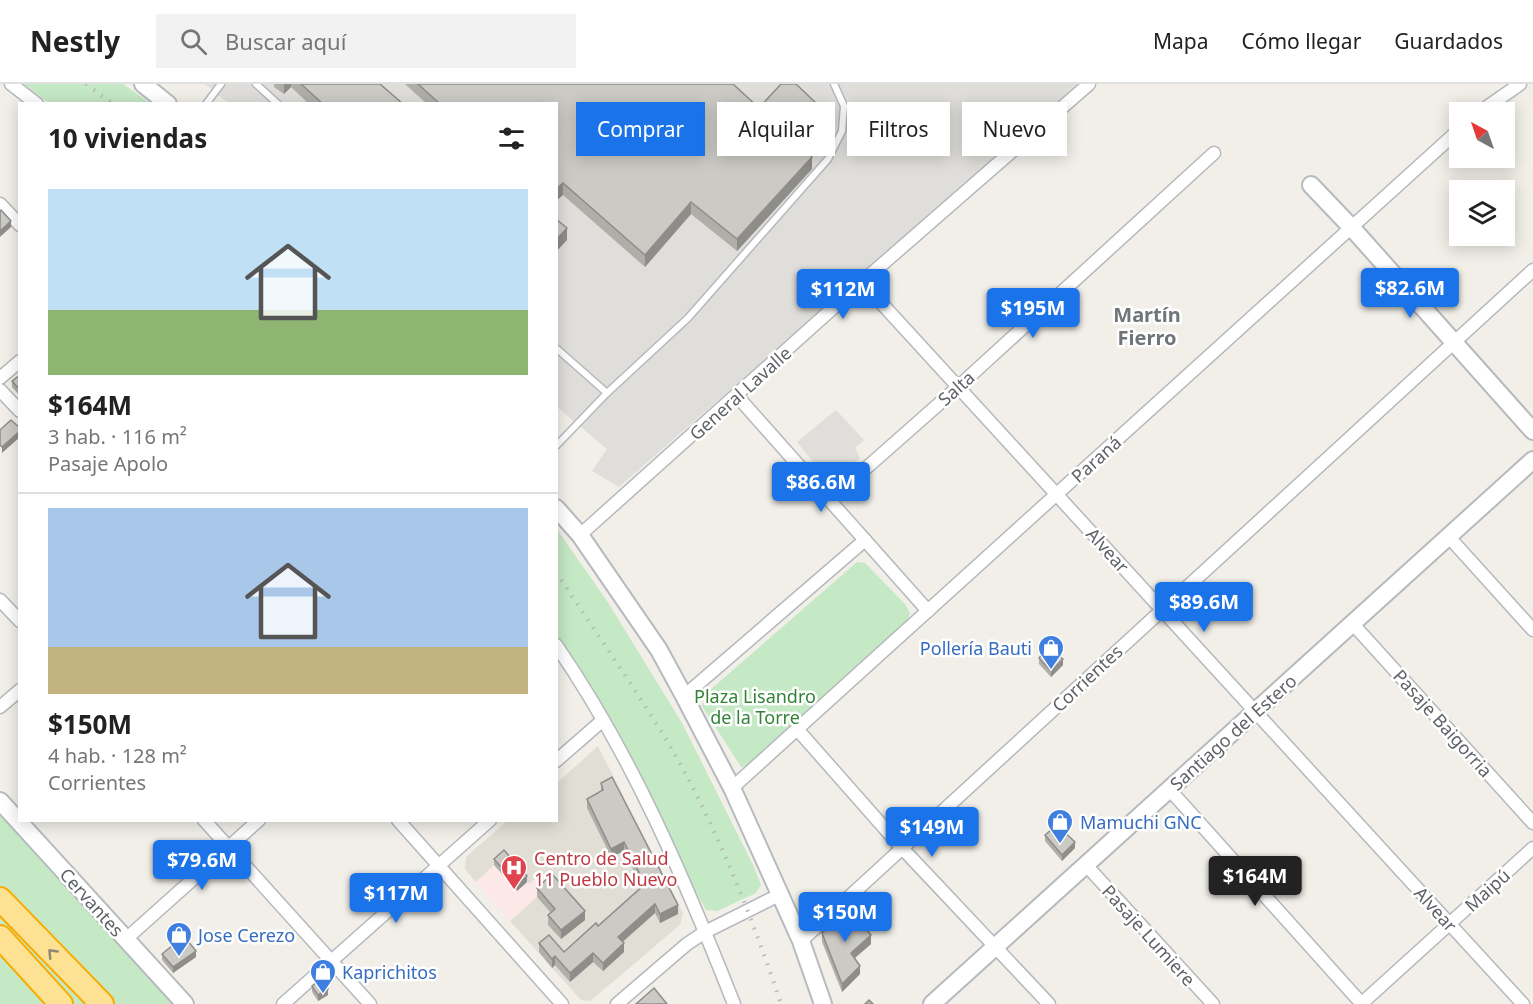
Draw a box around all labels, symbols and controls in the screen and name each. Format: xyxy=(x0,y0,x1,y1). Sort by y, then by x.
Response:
search box xyxy=(156,14,576,68)
text: Nestly xyxy=(30,22,120,60)
icon: search xyxy=(177,25,210,58)
text: Buscar aquí xyxy=(225,26,346,56)
text: Mapa xyxy=(1153,27,1208,55)
text: Cómo llegar xyxy=(1241,27,1361,55)
text: Guardados xyxy=(1394,27,1503,55)
chip: Comprar xyxy=(576,102,705,156)
chip: Alquilar xyxy=(717,102,835,156)
chip: Filtros xyxy=(847,102,950,156)
chip: Nuevo xyxy=(962,102,1067,156)
north arrow xyxy=(1449,102,1515,168)
map controls xyxy=(1449,102,1515,246)
text: 10 viviendas xyxy=(48,120,207,156)
icon: filters xyxy=(495,122,528,155)
button: layers xyxy=(1449,180,1515,246)
icon: home xyxy=(234,228,342,336)
pin: $82.6M xyxy=(1361,268,1459,319)
pin: $112M xyxy=(801,269,885,320)
text: $82.6M xyxy=(1375,274,1445,301)
text: $112M xyxy=(811,275,875,302)
pin: $195M xyxy=(991,288,1075,339)
text: $195M xyxy=(1001,294,1065,321)
district label: Martín Fierro xyxy=(1113,301,1181,351)
street label: General Lavalle xyxy=(684,341,796,445)
street label: Salta xyxy=(933,365,979,411)
text: $164M xyxy=(48,387,132,423)
text: 3 hab. · 116 m² xyxy=(48,423,187,450)
street label: Paraná xyxy=(1066,430,1126,488)
text: Pasaje Apolo xyxy=(48,450,168,477)
pin: $86.6M xyxy=(772,462,870,513)
text: $86.6M xyxy=(786,468,856,495)
street label: Alvear xyxy=(1081,522,1135,578)
icon: home xyxy=(234,547,342,655)
pin: $89.6M xyxy=(1155,582,1253,633)
text: $89.6M xyxy=(1169,588,1239,615)
shop icon: Pollería Bauti xyxy=(1036,633,1066,671)
place label: Pollería Bauti xyxy=(920,636,1032,660)
street label: Corrientes xyxy=(1047,639,1127,717)
street label: Pasaje Baigorria xyxy=(1388,664,1498,782)
street label: Santiago del Estero xyxy=(1164,669,1302,795)
park label: Plaza Lisandro de la Torre xyxy=(694,684,816,729)
text: $150M xyxy=(48,706,132,742)
text: 4 hab. · 128 m² xyxy=(48,742,187,769)
text: Corrientes xyxy=(48,769,146,796)
pin: $149M xyxy=(890,807,974,858)
shop icon: Mamuchi GNC xyxy=(1045,807,1075,845)
place label: Mamuchi GNC xyxy=(1080,810,1202,834)
text: $149M xyxy=(900,813,964,840)
pin: $79.6M xyxy=(153,840,251,891)
text: $79.6M xyxy=(167,846,237,873)
place label: Centro de Salud 11 Pueblo Nuevo xyxy=(534,846,677,891)
hospital icon: Centro de Salud 11 Pueblo Nuevo xyxy=(499,853,529,891)
pin: $164M xyxy=(1213,856,1297,907)
text: $164M xyxy=(1223,862,1287,889)
street label: Cervantes xyxy=(55,863,129,941)
street label: Maipú xyxy=(1459,863,1515,917)
pin: $117M xyxy=(354,873,438,924)
text: $117M xyxy=(364,879,428,906)
street label: Pasaje Lumiere xyxy=(1097,879,1201,991)
street label: Alvear xyxy=(1409,881,1463,937)
pin: $150M xyxy=(803,892,887,943)
text: $150M xyxy=(813,898,877,925)
shop icon: Jose Cerezo xyxy=(164,920,194,958)
place label: Jose Cerezo xyxy=(196,923,295,947)
one-way arrow xyxy=(48,949,59,959)
shop icon: Kaprichitos xyxy=(308,957,338,995)
place label: Kaprichitos xyxy=(342,960,437,984)

